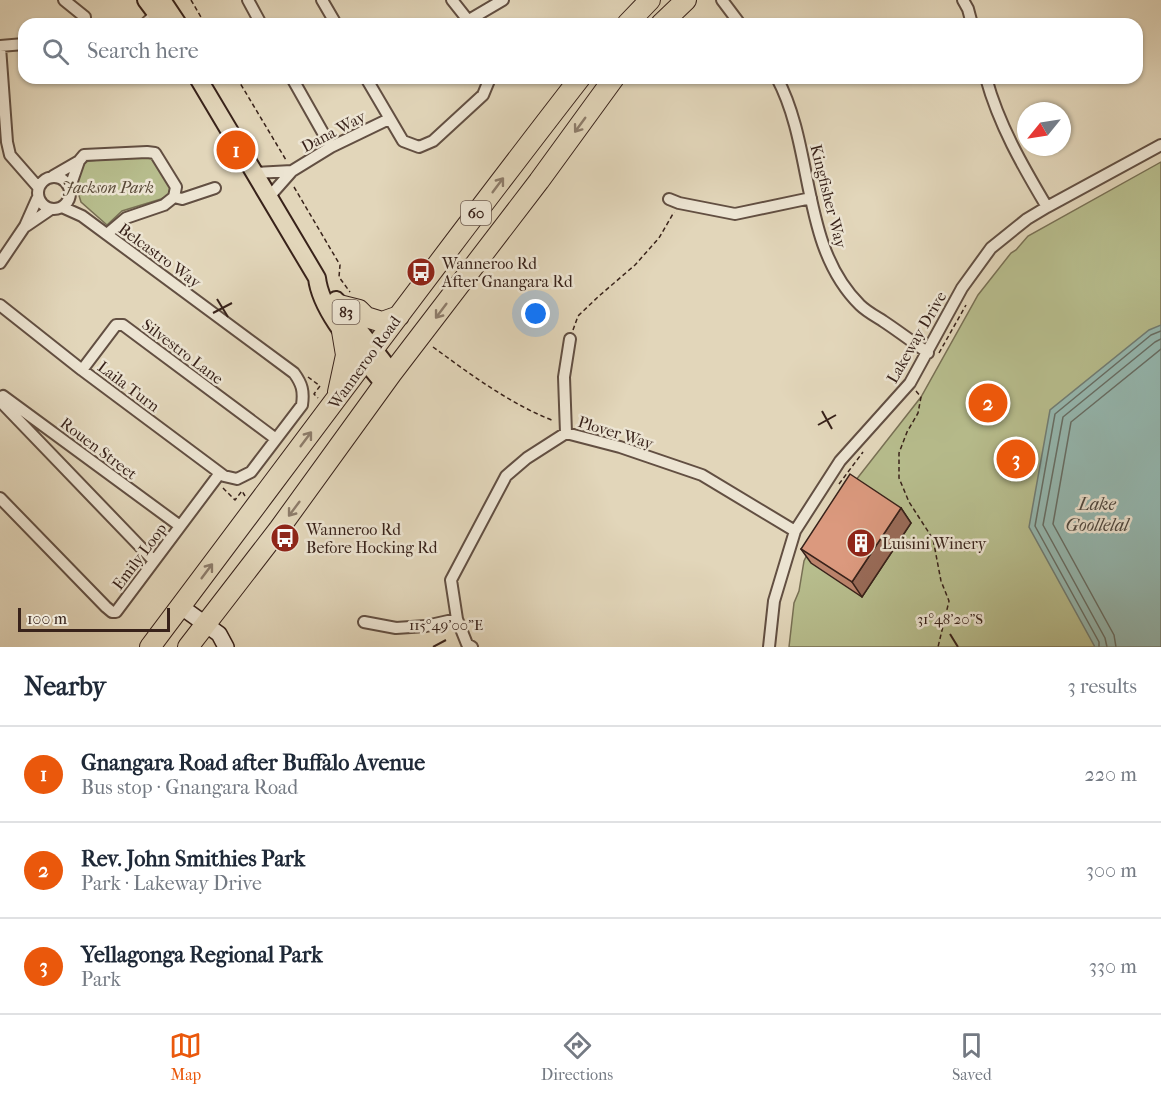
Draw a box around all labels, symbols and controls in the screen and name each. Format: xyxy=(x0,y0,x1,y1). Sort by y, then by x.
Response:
search box xyxy=(18,18,1143,84)
icon: search xyxy=(39,35,72,68)
text: Search here xyxy=(87,38,199,64)
north arrow xyxy=(1017,102,1071,156)
street label: Dana Way xyxy=(298,106,369,156)
one-way arrow xyxy=(574,117,586,133)
pin: 1 xyxy=(216,128,256,172)
street label: Kingfisher Way xyxy=(806,142,851,250)
one-way arrow xyxy=(491,177,504,193)
park label: Jackson Park xyxy=(62,178,154,197)
road number: 60 xyxy=(461,201,491,225)
street label: Belcastro Way xyxy=(115,219,205,292)
place label: Wanneroo Rd After Gnangara Rd xyxy=(441,254,573,291)
bus stop icon: Wanneroo Rd After Gnangara Rd xyxy=(405,256,437,288)
street label: Lakeway Drive xyxy=(883,288,950,387)
your location xyxy=(521,299,550,328)
road number: 83 xyxy=(332,300,360,324)
one-way arrow xyxy=(434,303,447,319)
street label: Wanneroo Road xyxy=(324,312,405,413)
street label: Silvestro Lane xyxy=(138,315,227,388)
street label: Laila Turn xyxy=(94,357,164,416)
pin: 2 xyxy=(968,380,1008,426)
street label: Plover Way xyxy=(576,412,656,453)
street label: Rouen Street xyxy=(57,413,141,484)
one-way arrow xyxy=(300,432,313,448)
pin: 3 xyxy=(996,436,1036,482)
water label: Lake Goollelal xyxy=(1066,494,1131,536)
one-way arrow xyxy=(288,501,301,517)
street label: Emily Loop xyxy=(108,519,171,593)
place label: Wanneroo Rd Before Hocking Rd xyxy=(305,520,438,557)
bus stop icon: Wanneroo Rd Before Hocking Rd xyxy=(269,522,301,554)
building icon: Luisini Winery xyxy=(845,527,877,559)
place label: Luisini Winery xyxy=(882,534,987,553)
one-way arrow xyxy=(201,564,213,580)
scale bar xyxy=(18,605,170,632)
text: 100 m xyxy=(27,609,67,628)
text: 31°48'20"S xyxy=(917,610,983,628)
text: 115°49'00"E xyxy=(409,616,483,634)
text: Nearby xyxy=(24,671,106,702)
text: 3 results xyxy=(1068,675,1137,698)
text: Gnangara Road after Buffalo Avenue xyxy=(81,750,425,776)
text: 1 xyxy=(40,763,47,786)
text: 220 m xyxy=(1084,763,1137,786)
text: Bus stop · Gnangara Road xyxy=(81,776,298,799)
text: Rev. John Smithies Park xyxy=(81,846,305,872)
text: 2 xyxy=(38,859,49,882)
text: 300 m xyxy=(1086,859,1137,882)
text: Park · Lakeway Drive xyxy=(81,872,262,895)
text: Yellagonga Regional Park xyxy=(81,942,323,968)
text: 3 xyxy=(39,955,48,978)
text: 330 m xyxy=(1089,955,1137,978)
text: Park xyxy=(81,968,121,991)
tab: Map xyxy=(169,1029,202,1084)
tab: Directions xyxy=(541,1029,613,1084)
tab: Saved xyxy=(952,1029,992,1084)

